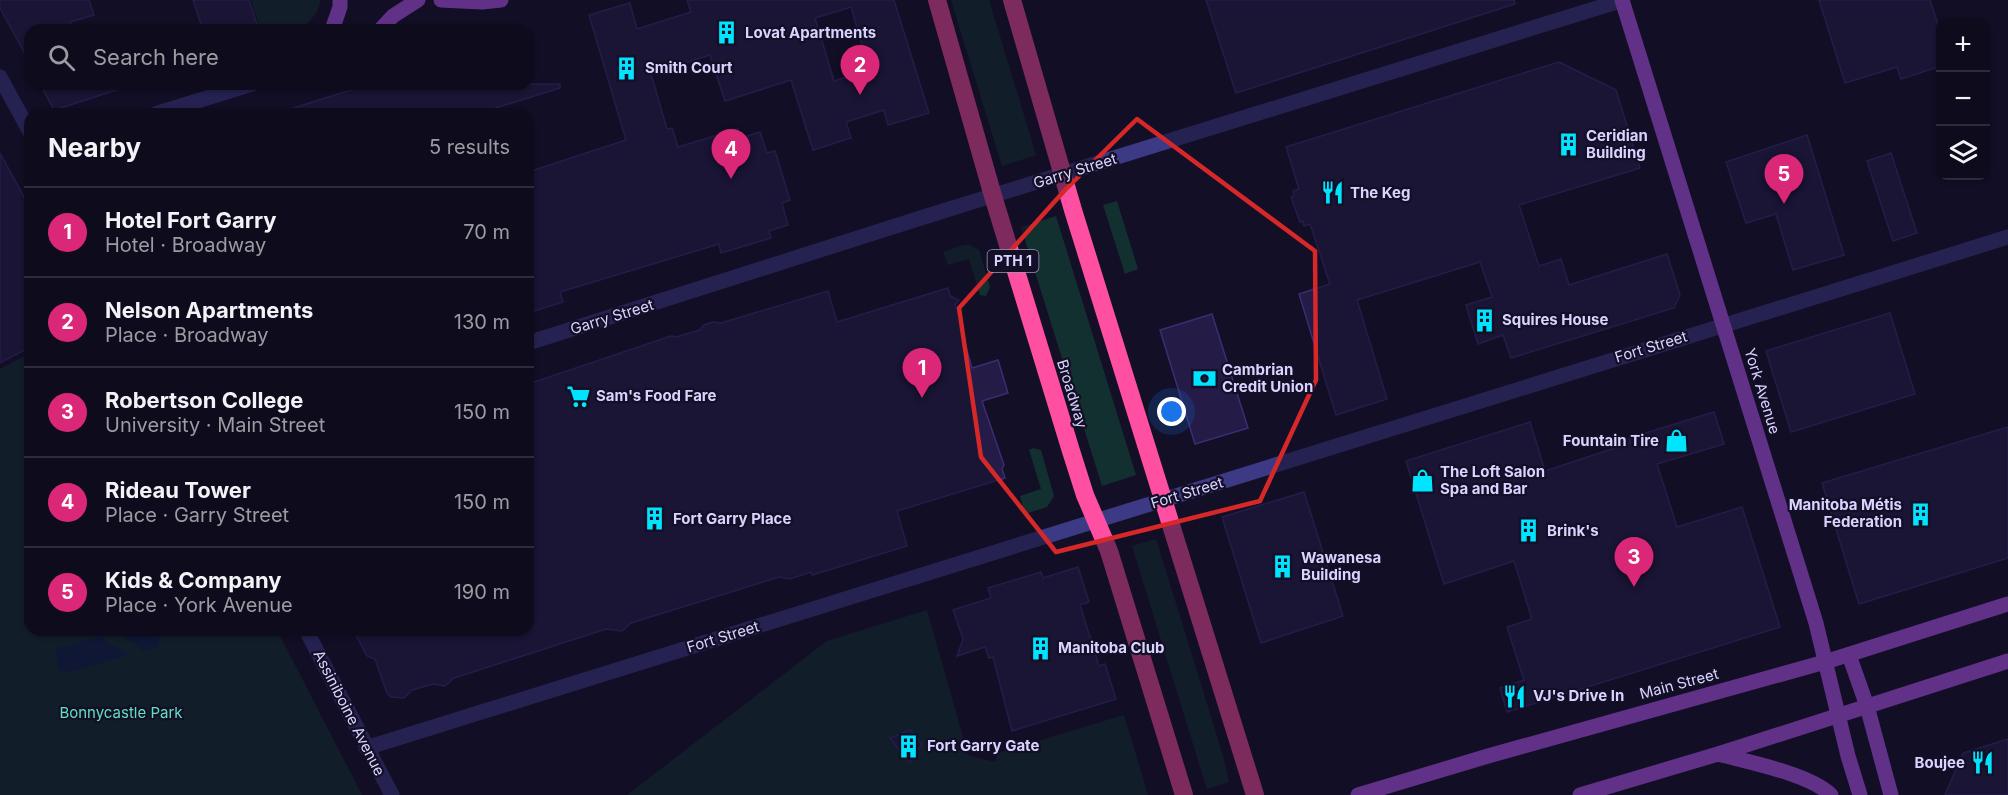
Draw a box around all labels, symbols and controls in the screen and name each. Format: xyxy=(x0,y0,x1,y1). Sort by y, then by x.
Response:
map controls xyxy=(1936,18,1990,180)
button: + xyxy=(1936,18,1990,72)
building icon: Lovat Apartments xyxy=(714,20,740,46)
place label: Lovat Apartments xyxy=(745,23,876,42)
search box xyxy=(24,24,534,90)
icon: search xyxy=(45,41,78,74)
text: Search here xyxy=(93,44,219,70)
pin: 2 xyxy=(840,46,880,95)
building icon: Smith Court xyxy=(614,55,640,81)
place label: Smith Court xyxy=(645,58,733,77)
button: − xyxy=(1936,72,1990,126)
place label: Ceridian Building xyxy=(1586,126,1648,162)
button: layers xyxy=(1936,126,1990,180)
pin: 4 xyxy=(712,130,750,179)
text: Nearby xyxy=(48,132,141,163)
building icon: Ceridian Building xyxy=(1555,132,1581,158)
text: 5 results xyxy=(429,135,510,159)
street label: Garry Street xyxy=(1031,149,1119,192)
pin: 5 xyxy=(1764,154,1804,204)
restaurant icon: The Keg xyxy=(1319,180,1345,206)
place label: The Keg xyxy=(1350,183,1410,202)
text: Hotel Fort Garry xyxy=(105,207,276,233)
text: 1 xyxy=(63,220,72,244)
text: 70 m xyxy=(463,220,510,244)
text: Hotel · Broadway xyxy=(105,233,266,257)
road number: PTH 1 xyxy=(988,250,1038,272)
street label: Garry Street xyxy=(568,295,656,338)
text: Nelson Apartments xyxy=(105,297,313,323)
building icon: Squires House xyxy=(1471,307,1497,333)
text: 2 xyxy=(61,310,74,334)
text: 130 m xyxy=(454,310,510,334)
place label: Squires House xyxy=(1502,310,1608,329)
text: Place · Broadway xyxy=(105,323,268,347)
street label: Fort Street xyxy=(1612,327,1689,367)
street label: York Avenue xyxy=(1740,345,1785,436)
pin: 1 xyxy=(902,348,942,398)
street label: Broadway xyxy=(1053,357,1092,431)
place label: Cambrian Credit Union xyxy=(1222,360,1313,396)
bank icon: Cambrian Credit Union xyxy=(1191,366,1217,392)
supermarket icon: Sam's Food Fare xyxy=(565,383,591,409)
place label: Sam's Food Fare xyxy=(596,386,717,405)
text: Robertson College xyxy=(105,387,303,413)
your location xyxy=(1157,397,1186,426)
text: 3 xyxy=(61,400,74,424)
text: 150 m xyxy=(454,400,510,424)
text: University · Main Street xyxy=(105,413,325,437)
shop icon: Fountain Tire xyxy=(1664,428,1690,454)
place label: Fountain Tire xyxy=(1563,431,1659,450)
place label: The Loft Salon Spa and Bar xyxy=(1440,462,1545,498)
shop icon: The Loft Salon Spa and Bar xyxy=(1409,468,1435,494)
street label: Fort Street xyxy=(1148,473,1225,513)
text: Rideau Tower xyxy=(105,477,251,503)
text: 4 xyxy=(61,490,74,514)
text: 150 m xyxy=(454,490,510,514)
place label: Manitoba Métis Federation xyxy=(1789,495,1902,531)
building icon: Manitoba Métis Federation xyxy=(1907,501,1933,527)
text: Place · Garry Street xyxy=(105,503,289,527)
building icon: Fort Garry Place xyxy=(642,506,668,532)
place label: Fort Garry Place xyxy=(673,509,791,528)
building icon: Brink's xyxy=(1516,518,1542,544)
place label: Brink's xyxy=(1547,521,1599,540)
pin: 3 xyxy=(1614,538,1654,587)
place label: Wawanesa Building xyxy=(1301,548,1381,584)
building icon: Wawanesa Building xyxy=(1270,554,1296,580)
text: Kids & Company xyxy=(105,567,282,593)
text: 5 xyxy=(61,580,74,604)
text: 190 m xyxy=(454,580,510,604)
text: Place · York Avenue xyxy=(105,593,293,617)
street label: Fort Street xyxy=(684,617,761,657)
building icon: Manitoba Club xyxy=(1027,635,1053,661)
place label: Manitoba Club xyxy=(1058,638,1164,657)
street label: Assiniboine Avenue xyxy=(310,647,389,779)
street label: Main Street xyxy=(1637,664,1721,703)
restaurant icon: VJ's Drive In xyxy=(1502,683,1528,709)
place label: VJ's Drive In xyxy=(1533,686,1624,705)
park label: Bonnycastle Park xyxy=(59,703,183,722)
building icon: Fort Garry Gate xyxy=(896,733,922,759)
place label: Fort Garry Gate xyxy=(927,736,1039,755)
restaurant icon: Boujee xyxy=(1970,750,1996,776)
place label: Boujee xyxy=(1915,753,1965,772)

